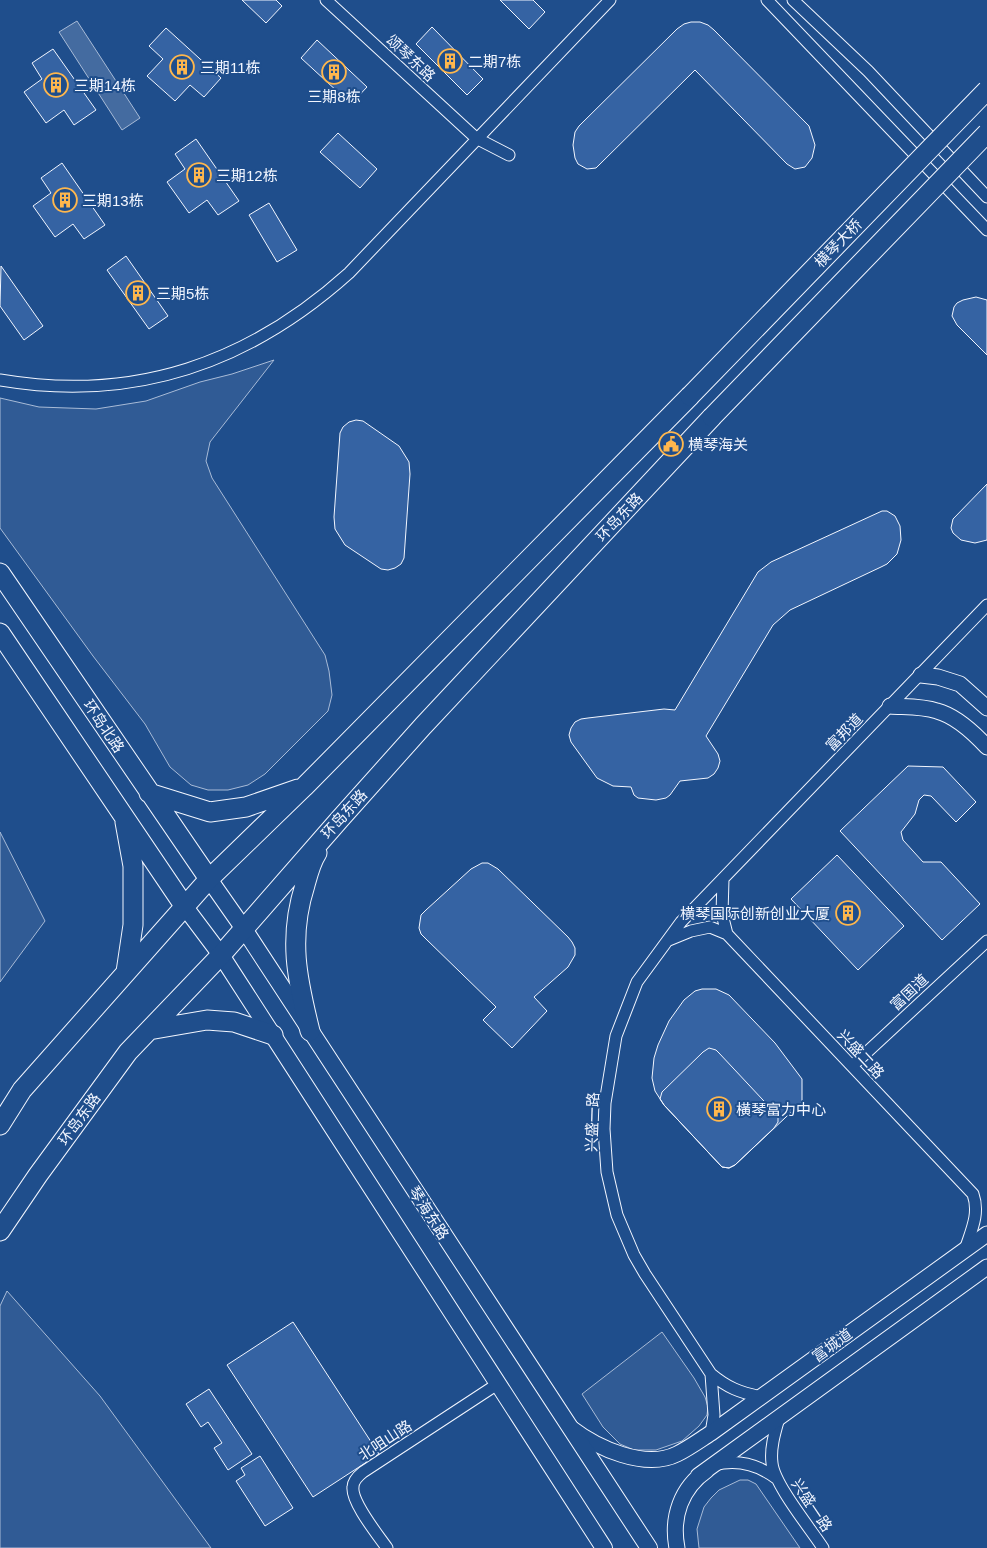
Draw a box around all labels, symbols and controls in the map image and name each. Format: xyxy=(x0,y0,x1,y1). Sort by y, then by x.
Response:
street label: 颂琴东路 xyxy=(383,31,439,85)
building icon: 二期7栋 xyxy=(437,48,463,74)
place label: 二期7栋 xyxy=(468,53,521,70)
building icon: 三期11栋 xyxy=(169,54,195,80)
place label: 三期11栋 xyxy=(200,59,261,76)
building icon: 三期8栋 xyxy=(321,59,347,85)
building icon: 三期14栋 xyxy=(43,72,69,98)
place label: 三期14栋 xyxy=(74,77,136,94)
place label: 三期8栋 xyxy=(307,88,361,105)
building icon: 三期12栋 xyxy=(186,162,212,188)
place label: 三期12栋 xyxy=(216,167,278,184)
building icon: 三期13栋 xyxy=(52,187,78,213)
place label: 三期13栋 xyxy=(82,192,144,209)
street label: 横琴大桥 xyxy=(811,216,865,270)
building icon: 三期5栋 xyxy=(125,280,151,306)
place label: 三期5栋 xyxy=(156,285,209,302)
public building icon: 横琴海关 xyxy=(658,431,684,457)
place label: 横琴海关 xyxy=(688,436,748,453)
street label: 环岛东路 xyxy=(592,489,646,545)
street label: 环岛北路 xyxy=(80,696,128,756)
street label: 富邦道 xyxy=(822,710,866,754)
street label: 环岛东路 xyxy=(318,786,370,842)
building icon: 横琴国际创新创业大厦 xyxy=(835,900,861,926)
place label: 横琴国际创新创业大厦 xyxy=(680,905,830,922)
street label: 富国道 xyxy=(887,970,931,1014)
street label: 兴盛二路 xyxy=(834,1026,888,1082)
street label: 环岛东路 xyxy=(54,1090,104,1148)
street label: 兴盛一路 xyxy=(582,1092,602,1152)
building icon: 橫琴富力中心 xyxy=(706,1096,732,1122)
place label: 橫琴富力中心 xyxy=(736,1101,826,1118)
street label: 琴海东路 xyxy=(406,1183,452,1243)
street label: 富城道 xyxy=(809,1325,855,1365)
street label: 北咀山路 xyxy=(355,1417,415,1463)
street label: 兴盛一路 xyxy=(788,1475,836,1535)

